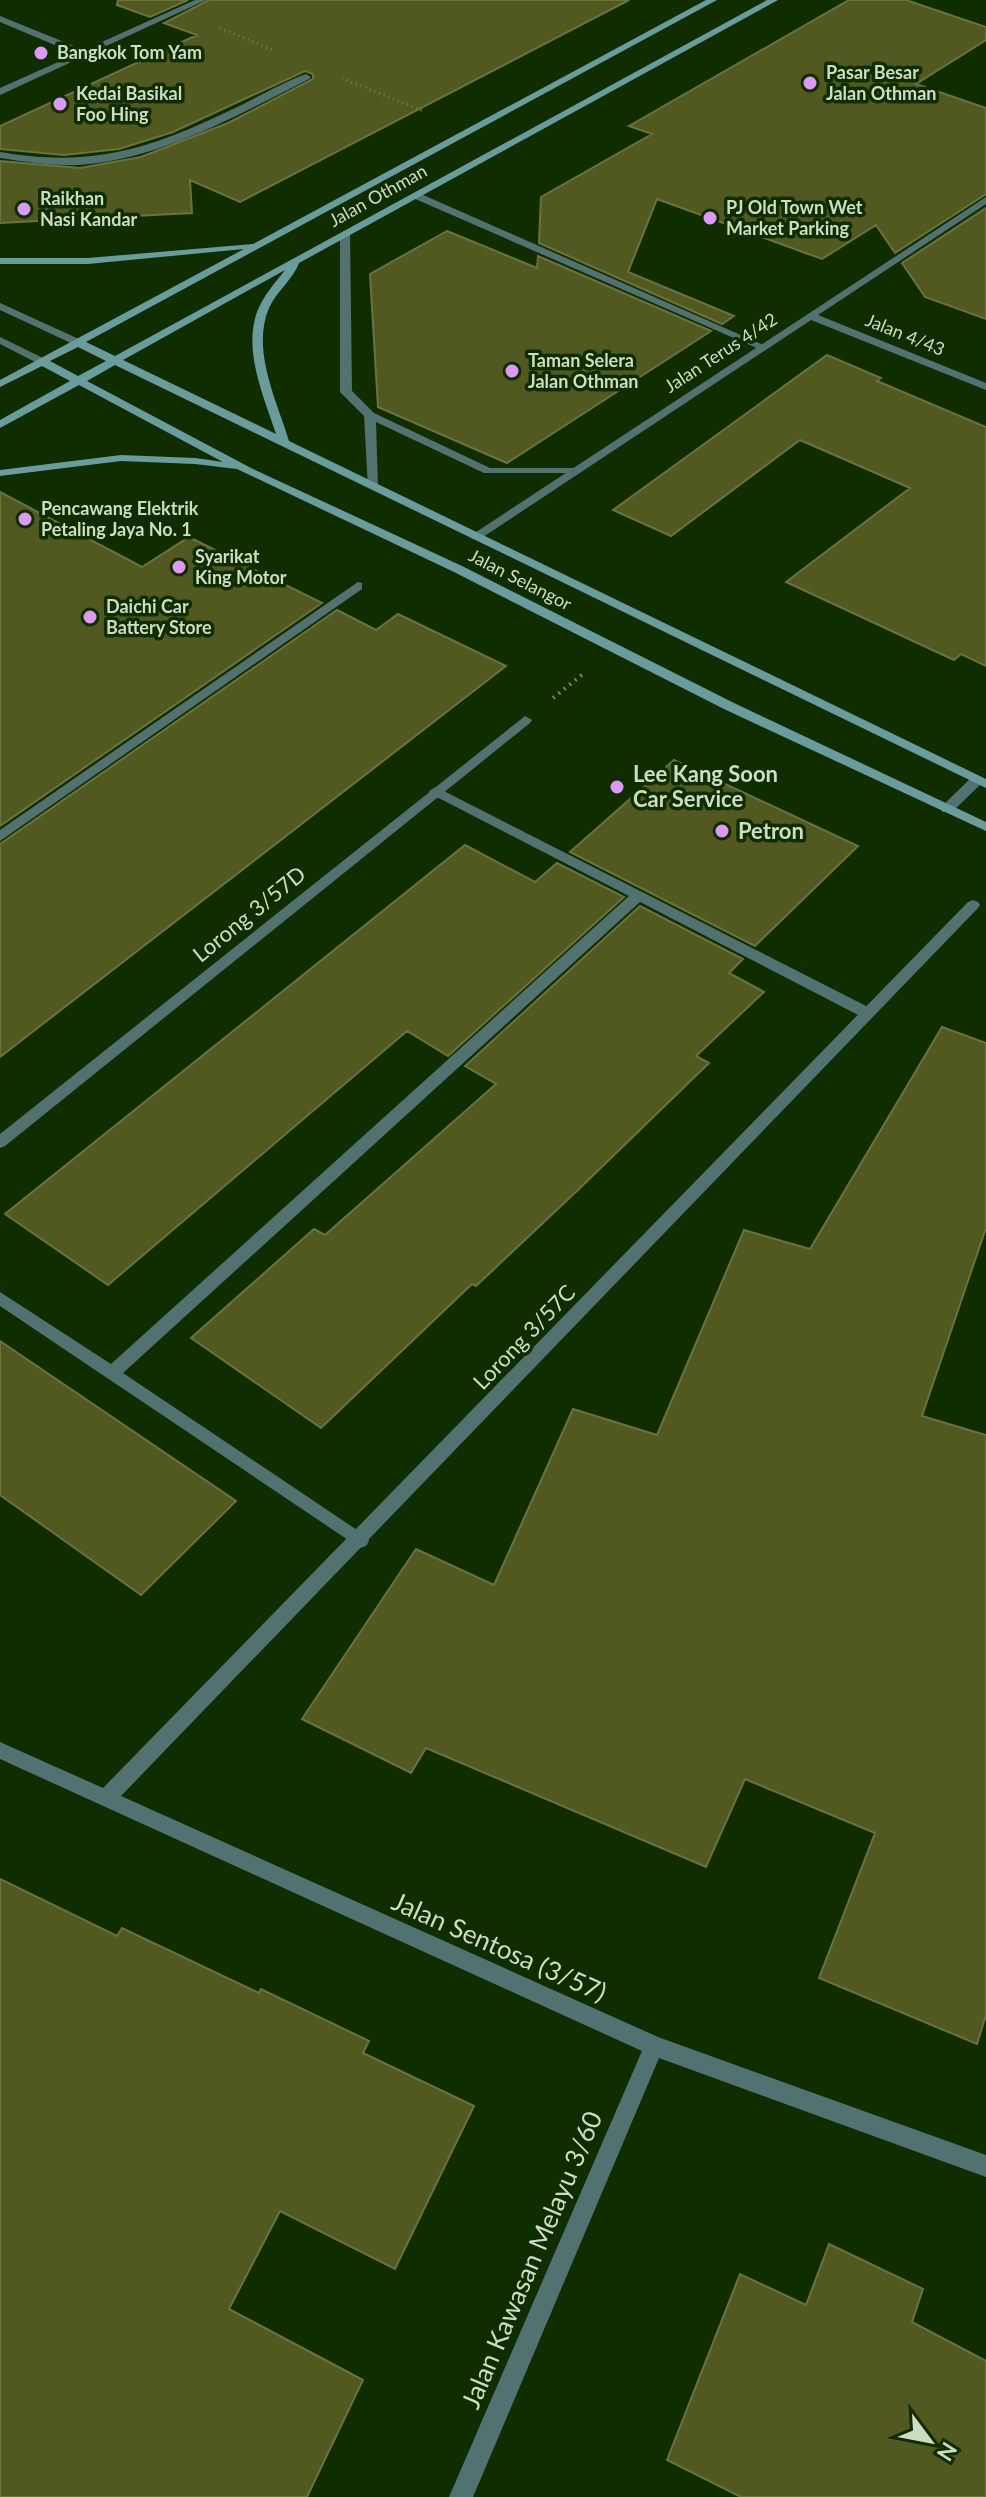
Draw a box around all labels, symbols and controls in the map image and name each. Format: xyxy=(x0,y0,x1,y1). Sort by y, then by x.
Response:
place label: Bangkok Tom Yam xyxy=(57,41,202,63)
marker: Bangkok Tom Yam xyxy=(32,44,50,62)
place label: Pasar Besar Jalan Othman xyxy=(826,61,936,104)
marker: Pasar Besar Jalan Othman xyxy=(801,74,819,92)
place label: Kedai Basikal Foo Hing xyxy=(76,82,182,125)
marker: Kedai Basikal Foo Hing xyxy=(51,95,69,113)
street label: Jalan Othman xyxy=(325,159,430,231)
place label: Raikhan Nasi Kandar xyxy=(40,187,138,230)
place label: PJ Old Town Wet Market Parking xyxy=(726,196,863,239)
marker: Raikhan Nasi Kandar xyxy=(15,200,33,218)
marker: PJ Old Town Wet Market Parking xyxy=(701,209,719,227)
street label: Jalan Terus 4/42 xyxy=(660,308,781,397)
street label: Jalan 4/43 xyxy=(863,308,948,360)
place label: Taman Selera Jalan Othman xyxy=(528,349,638,392)
marker: Taman Selera Jalan Othman xyxy=(503,362,521,380)
place label: Pencawang Elektrik Petaling Jaya No. 1 xyxy=(41,497,199,540)
marker: Pencawang Elektrik Petaling Jaya No. 1 xyxy=(16,510,34,528)
street label: Jalan Selangor xyxy=(465,544,576,615)
place label: Syarikat King Motor xyxy=(195,545,287,588)
marker: Syarikat King Motor xyxy=(170,558,188,576)
place label: Daichi Car Battery Store xyxy=(106,595,212,638)
marker: Daichi Car Battery Store xyxy=(81,608,99,626)
place label: Lee Kang Soon Car Service xyxy=(633,760,778,812)
marker: Lee Kang Soon Car Service xyxy=(608,778,626,796)
place label: Petron xyxy=(738,817,804,844)
marker: Petron xyxy=(713,822,731,840)
street label: Lorong 3/57D xyxy=(187,860,311,967)
street label: Lorong 3/57C xyxy=(467,1278,581,1395)
street label: Jalan Sentosa (3/57) xyxy=(387,1884,612,2008)
street label: Jalan Kawasan Melayu 3/60 xyxy=(454,2106,608,2413)
north arrow xyxy=(890,2401,970,2481)
text: N xyxy=(931,2438,963,2466)

